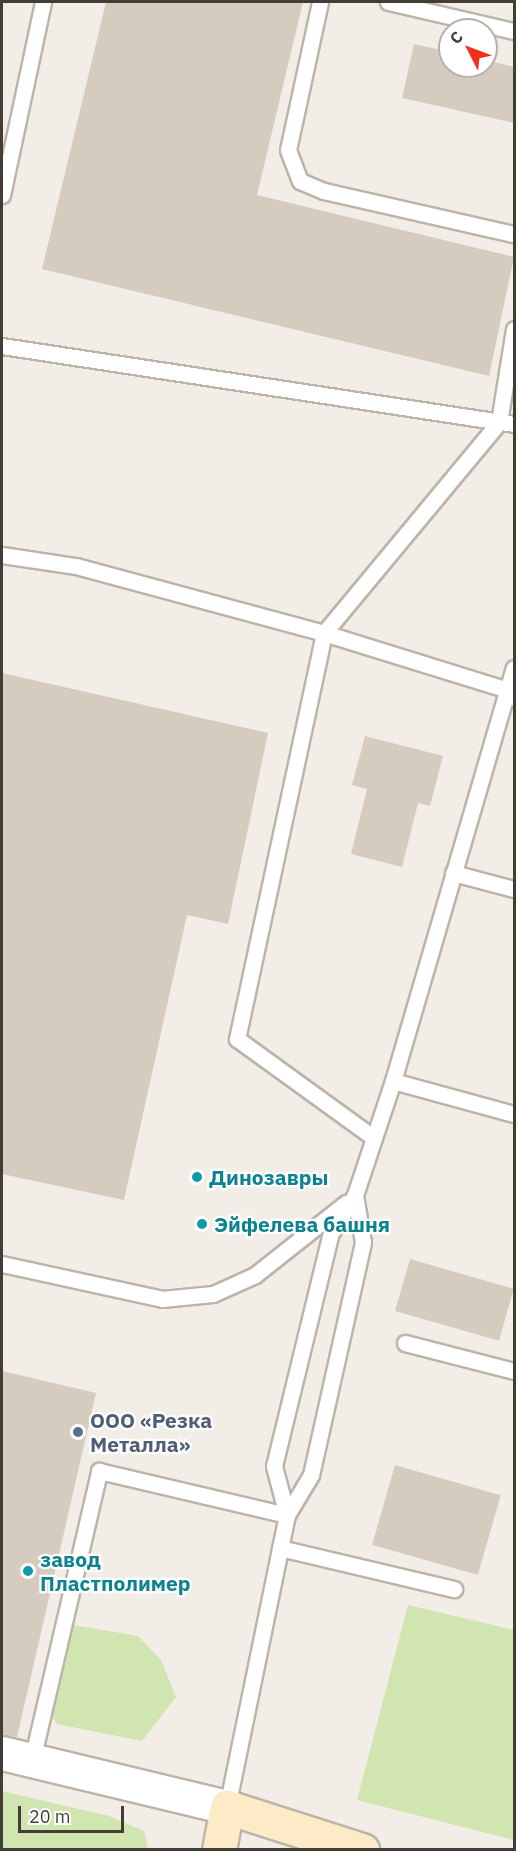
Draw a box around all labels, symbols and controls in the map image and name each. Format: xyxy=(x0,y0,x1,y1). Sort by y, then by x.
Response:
north arrow xyxy=(438,18,498,78)
text: С xyxy=(445,27,467,48)
place label: Динозавры xyxy=(209,1164,329,1190)
marker: Динозавры xyxy=(190,1170,204,1184)
place label: Эйфелева башня xyxy=(214,1211,390,1237)
marker: Эйфелева башня xyxy=(195,1217,209,1231)
place label: ООО «Резка Металла» xyxy=(90,1407,212,1457)
marker: ООО «Резка Металла» xyxy=(71,1425,85,1439)
place label: завод Пластполимер xyxy=(40,1546,191,1596)
marker: завод Пластполимер xyxy=(21,1564,35,1578)
scale bar xyxy=(21,1794,128,1832)
text: 20 m xyxy=(29,1805,71,1828)

